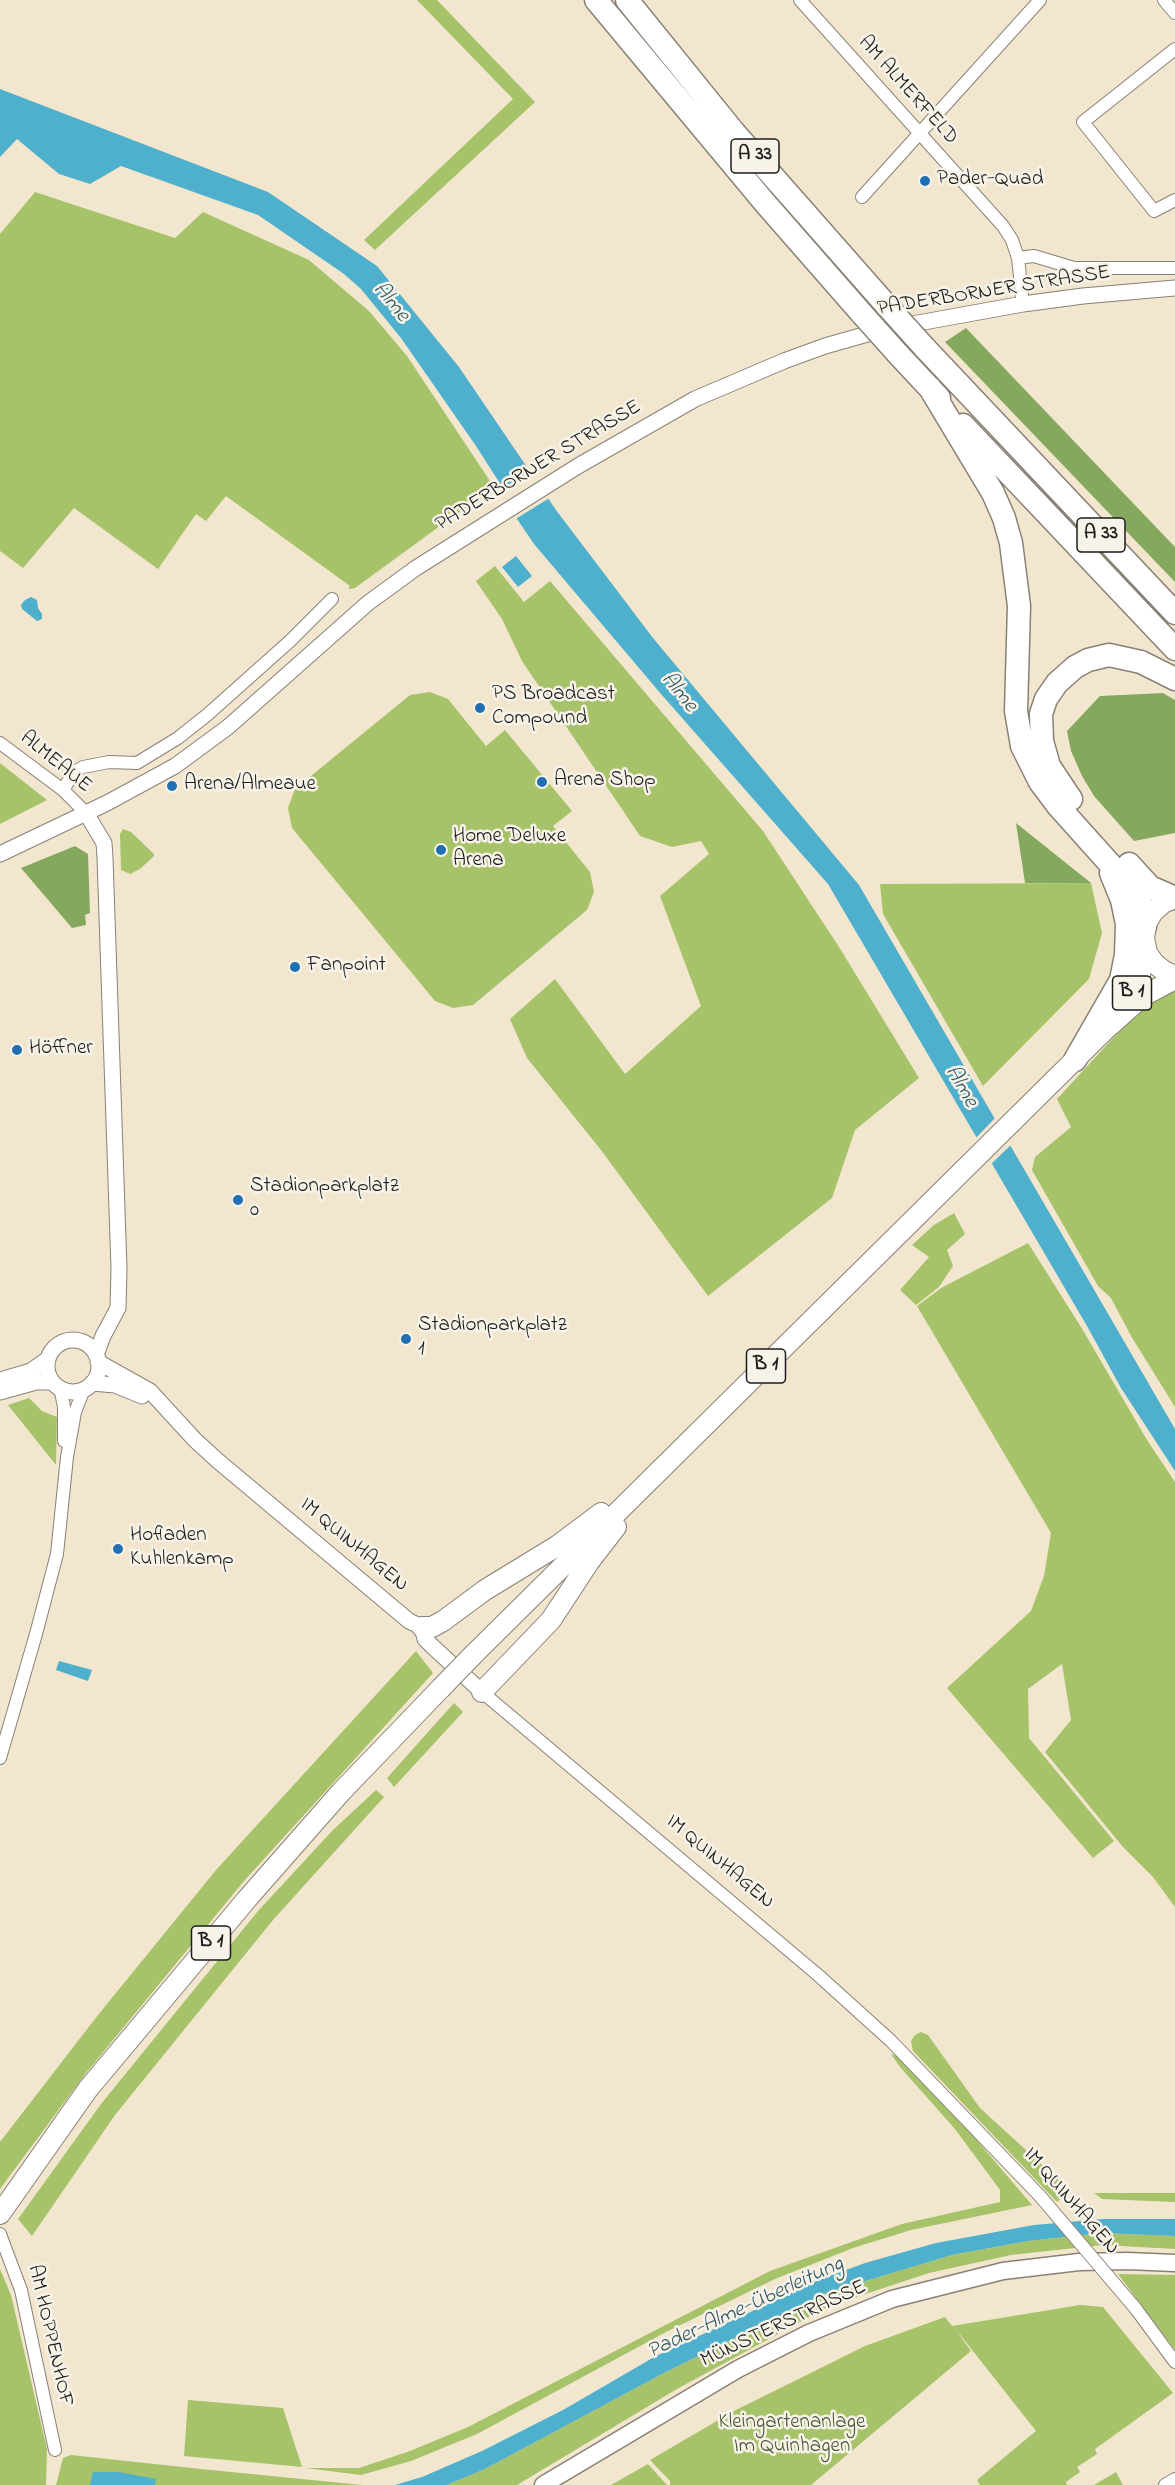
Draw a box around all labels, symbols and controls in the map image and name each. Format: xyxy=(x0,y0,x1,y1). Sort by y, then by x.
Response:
street label: AM ALMERFELD xyxy=(851,31,963,151)
road number: A 33 xyxy=(731,139,779,173)
place label: Pader-Quad xyxy=(937,168,1043,194)
marker: Pader-Quad xyxy=(918,174,932,188)
street label: PADERBORNER STRASSE xyxy=(876,261,1112,323)
water label: Alme xyxy=(366,278,414,328)
street label: PADERBORNER STRASSE xyxy=(432,396,646,538)
road number: A 33 xyxy=(1077,518,1125,552)
water label: Alme xyxy=(654,668,702,718)
place label: PS Broadcast Compound xyxy=(492,683,615,733)
marker: PS Broadcast Compound xyxy=(473,701,487,715)
street label: ALMEAUE xyxy=(14,726,96,800)
place label: Arena Shop xyxy=(554,769,656,795)
place label: Arena/Almeaue xyxy=(184,773,316,799)
marker: Arena Shop xyxy=(535,775,549,789)
marker: Arena/Almeaue xyxy=(165,779,179,793)
place label: Home Deluxe Arena xyxy=(453,825,566,875)
marker: Home Deluxe Arena xyxy=(434,843,448,857)
place label: Fanpoint xyxy=(307,954,386,980)
marker: Fanpoint xyxy=(288,960,302,974)
road number: B 1 xyxy=(1112,976,1152,1010)
place label: Höffner xyxy=(29,1037,93,1063)
marker: Höffner xyxy=(10,1043,24,1057)
water label: Alme xyxy=(938,1061,982,1113)
place label: Stadionparkplatz 0 xyxy=(250,1175,399,1225)
marker: Stadionparkplatz 0 xyxy=(231,1193,245,1207)
place label: Stadionparkplatz 1 xyxy=(418,1314,567,1364)
marker: Stadionparkplatz 1 xyxy=(399,1332,413,1346)
road number: B 1 xyxy=(746,1349,786,1383)
street label: IM QUINHAGEN xyxy=(294,1493,412,1599)
place label: Hofladen Kuhlenkamp xyxy=(130,1524,234,1574)
marker: Hofladen Kuhlenkamp xyxy=(111,1542,125,1556)
street label: IM QUINHAGEN xyxy=(660,1810,778,1916)
road number: B 1 xyxy=(192,1926,230,1960)
street label: IM QUINHAGEN xyxy=(1017,2143,1123,2261)
water label: Pader-Alme-Überleitung xyxy=(644,2252,848,2366)
street label: AM HOPPENHOF xyxy=(20,2263,78,2409)
street label: MÜNSTERSTRASSE xyxy=(697,2276,871,2374)
park label: Kleingartenanlage Im Quinhagen xyxy=(719,2411,865,2461)

